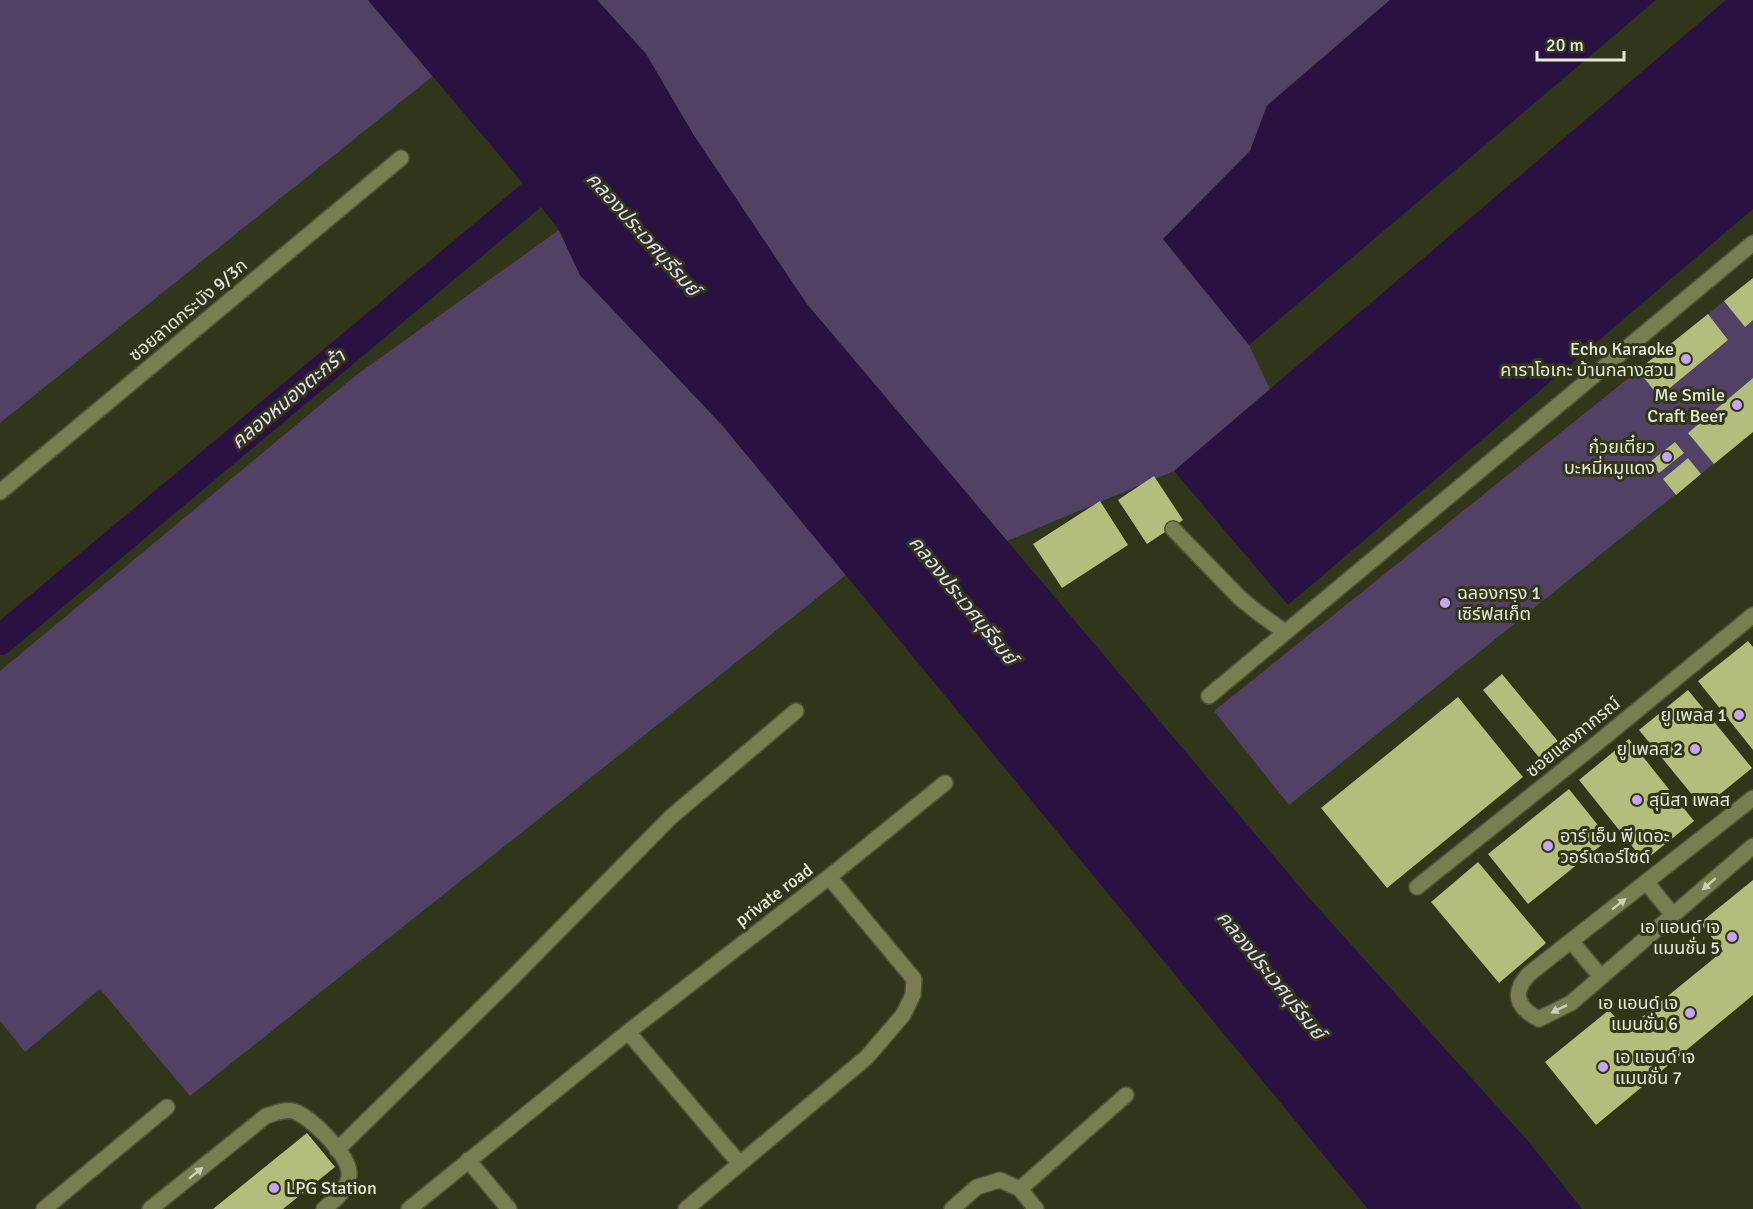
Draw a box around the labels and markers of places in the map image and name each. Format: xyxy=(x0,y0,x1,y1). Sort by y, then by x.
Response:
place label: Echo Karaoke คาราโอเกะ บ้านกลางสวน xyxy=(1500,338,1674,381)
marker: Echo Karaoke คาราโอเกะ บ้านกลางสวน xyxy=(1679,352,1693,366)
place label: Me Smile Craft Beer xyxy=(1647,384,1725,427)
marker: Me Smile Craft Beer xyxy=(1730,398,1744,412)
place label: ก๋วยเตี๋ยว บะหมี่หมูแดง xyxy=(1564,434,1655,480)
marker: ก๋วยเตี๋ยว บะหมี่หมูแดง xyxy=(1660,450,1674,464)
place label: ฉลองกรุง 1 เซิร์ฟสเก็ต xyxy=(1457,582,1541,625)
marker: ฉลองกรุง 1 เซิร์ฟสเก็ต xyxy=(1438,596,1452,610)
place label: ยู เพลส 1 xyxy=(1661,704,1727,727)
marker: ยู เพลส 1 xyxy=(1732,708,1746,722)
place label: ยู เพลส 2 xyxy=(1617,738,1683,761)
marker: ยู เพลส 2 xyxy=(1688,742,1702,756)
place label: สุนิสา เพลส xyxy=(1649,789,1730,811)
marker: สุนิสา เพลส xyxy=(1630,793,1644,807)
place label: อาร์ เอ็น พี เดอะ วอร์เตอร์ไซด์ xyxy=(1560,825,1670,868)
marker: อาร์ เอ็น พี เดอะ วอร์เตอร์ไซด์ xyxy=(1541,839,1555,853)
place label: เอ แอนด์ เจ แมนชั่น 5 xyxy=(1640,916,1720,959)
marker: เอ แอนด์ เจ แมนชั่น 5 xyxy=(1725,930,1739,944)
place label: เอ แอนด์ เจ แมนชั่น 6 xyxy=(1598,992,1678,1035)
marker: เอ แอนด์ เจ แมนชั่น 6 xyxy=(1683,1006,1697,1020)
place label: เอ แอนด์ เจ แมนชั่น 7 xyxy=(1615,1046,1695,1089)
marker: เอ แอนด์ เจ แมนชั่น 7 xyxy=(1596,1060,1610,1074)
place label: LPG Station xyxy=(286,1177,377,1199)
marker: LPG Station xyxy=(267,1181,281,1195)

